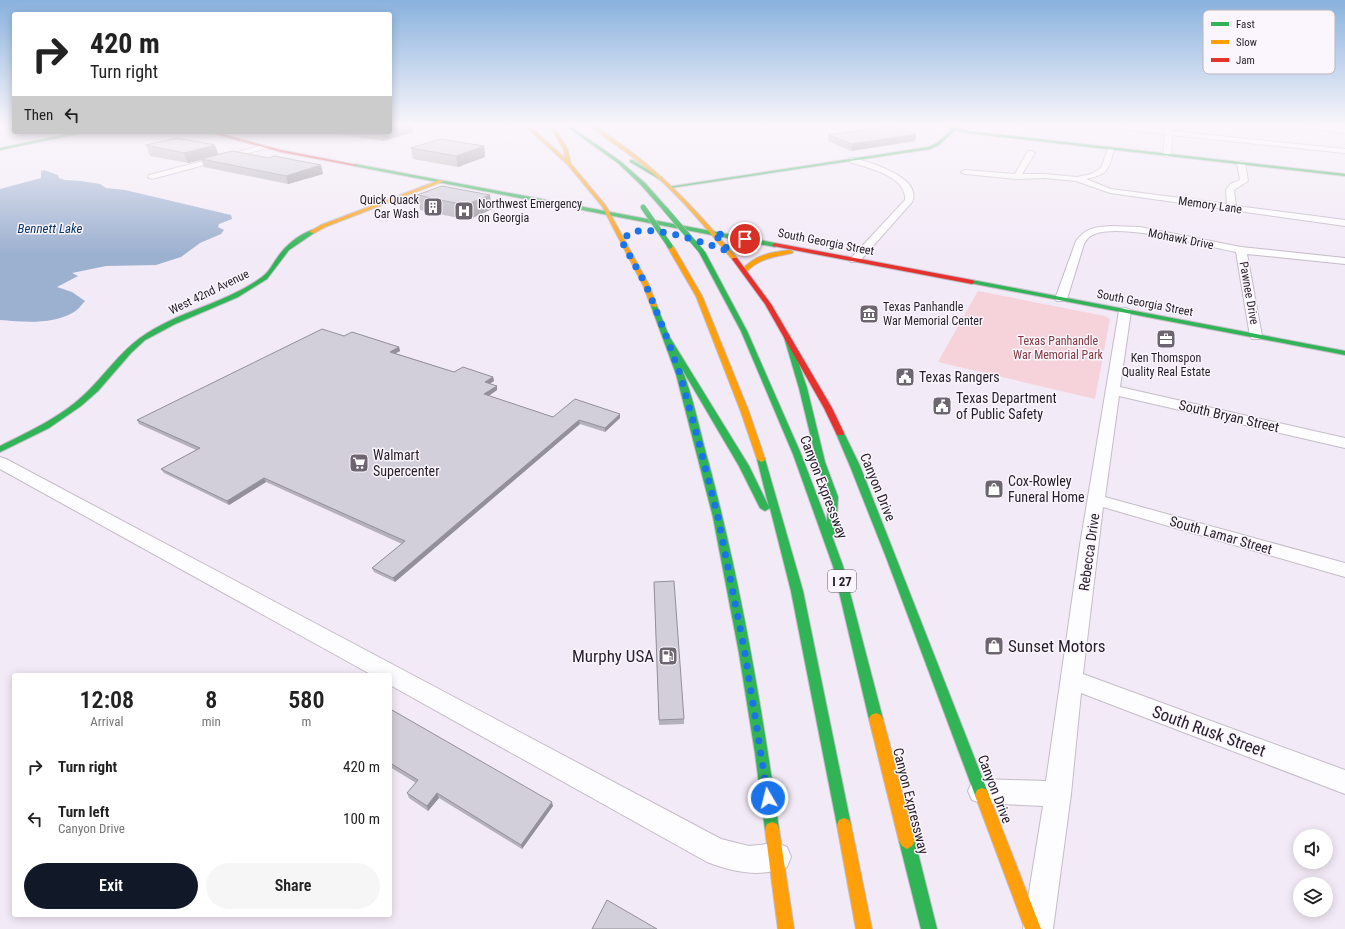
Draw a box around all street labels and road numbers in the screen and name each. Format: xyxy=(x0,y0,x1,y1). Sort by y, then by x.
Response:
street label: Memory Lane xyxy=(1177,194,1243,216)
street label: South Georgia Street xyxy=(777,226,876,258)
street label: Mohawk Drive xyxy=(1147,226,1215,252)
street label: Pawnee Drive xyxy=(1237,260,1262,326)
street label: West 42nd Avenue xyxy=(167,266,252,317)
street label: South Georgia Street xyxy=(1096,287,1195,319)
street label: South Bryan Street xyxy=(1177,397,1281,435)
street label: Canyon Expressway xyxy=(797,433,851,541)
street label: Canyon Drive xyxy=(857,451,899,524)
street label: Rebecca Drive xyxy=(1076,512,1102,592)
street label: South Lamar Street xyxy=(1168,513,1274,557)
road number: I 27 xyxy=(828,570,856,592)
street label: South Rusk Street xyxy=(1150,701,1268,761)
street label: Canyon Expressway xyxy=(890,746,932,856)
street label: Canyon Drive xyxy=(975,752,1016,826)

